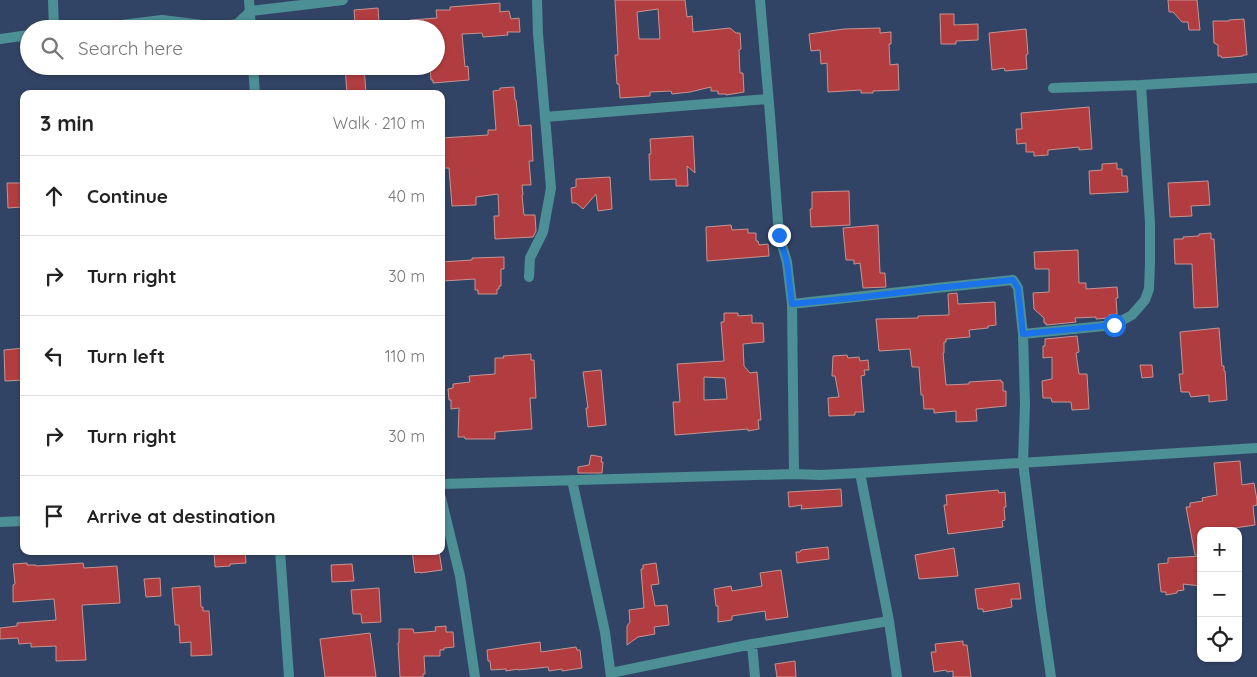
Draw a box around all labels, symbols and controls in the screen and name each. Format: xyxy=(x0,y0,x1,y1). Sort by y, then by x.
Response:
search box xyxy=(20,20,445,75)
icon: search xyxy=(38,34,66,62)
text: Search here xyxy=(78,36,183,60)
text: 3 min xyxy=(40,110,94,136)
text: Walk · 210 m xyxy=(333,113,425,133)
icon: ahead xyxy=(40,182,68,210)
text: Continue xyxy=(87,184,168,208)
text: 40 m xyxy=(388,186,425,206)
route end xyxy=(768,224,791,247)
icon: right xyxy=(40,262,68,290)
text: Turn right xyxy=(87,264,176,288)
text: 30 m xyxy=(388,266,425,286)
route start xyxy=(1103,314,1126,337)
icon: left xyxy=(40,342,68,370)
text: Turn left xyxy=(87,344,165,368)
text: 110 m xyxy=(385,346,425,366)
icon: right xyxy=(40,422,68,450)
text: Turn right xyxy=(87,424,176,448)
text: 30 m xyxy=(388,426,425,446)
icon: arrive xyxy=(40,502,68,530)
text: Arrive at destination xyxy=(87,504,276,528)
map controls xyxy=(1197,527,1242,662)
button: + xyxy=(1197,527,1242,572)
button: − xyxy=(1197,572,1242,617)
button: locate xyxy=(1197,617,1242,662)

